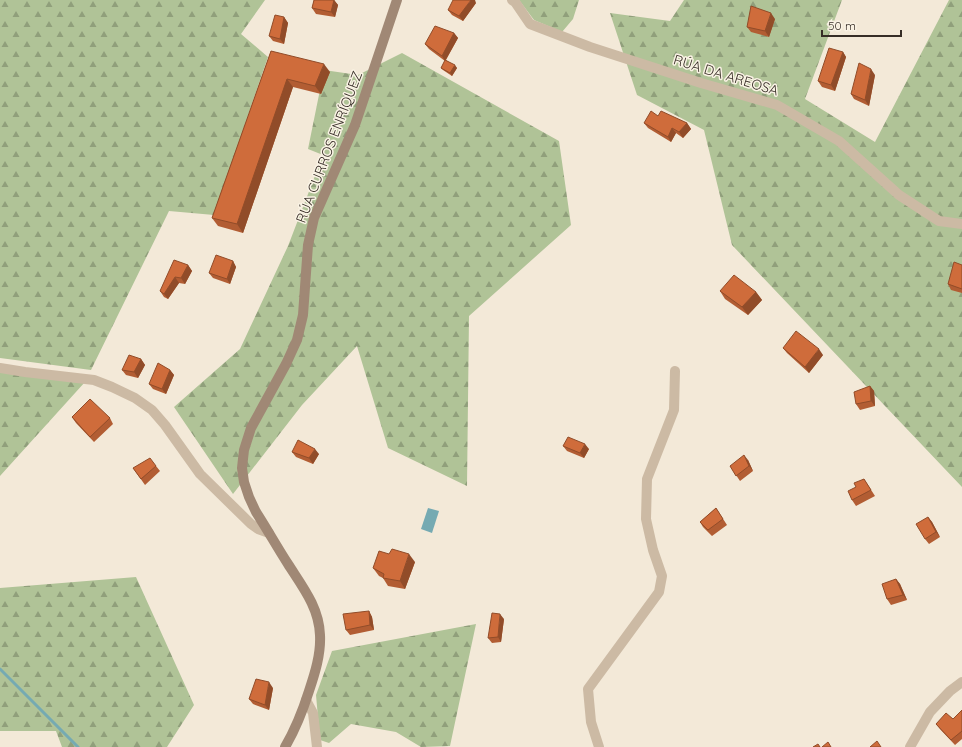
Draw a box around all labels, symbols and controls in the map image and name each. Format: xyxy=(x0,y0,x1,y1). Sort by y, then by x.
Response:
scale bar xyxy=(822,12,901,38)
text: 50 m xyxy=(828,18,856,33)
street label: RÚA DA AREOSA xyxy=(671,50,781,100)
street label: RÚA CURROS ENRÍQUEZ xyxy=(292,69,366,225)

